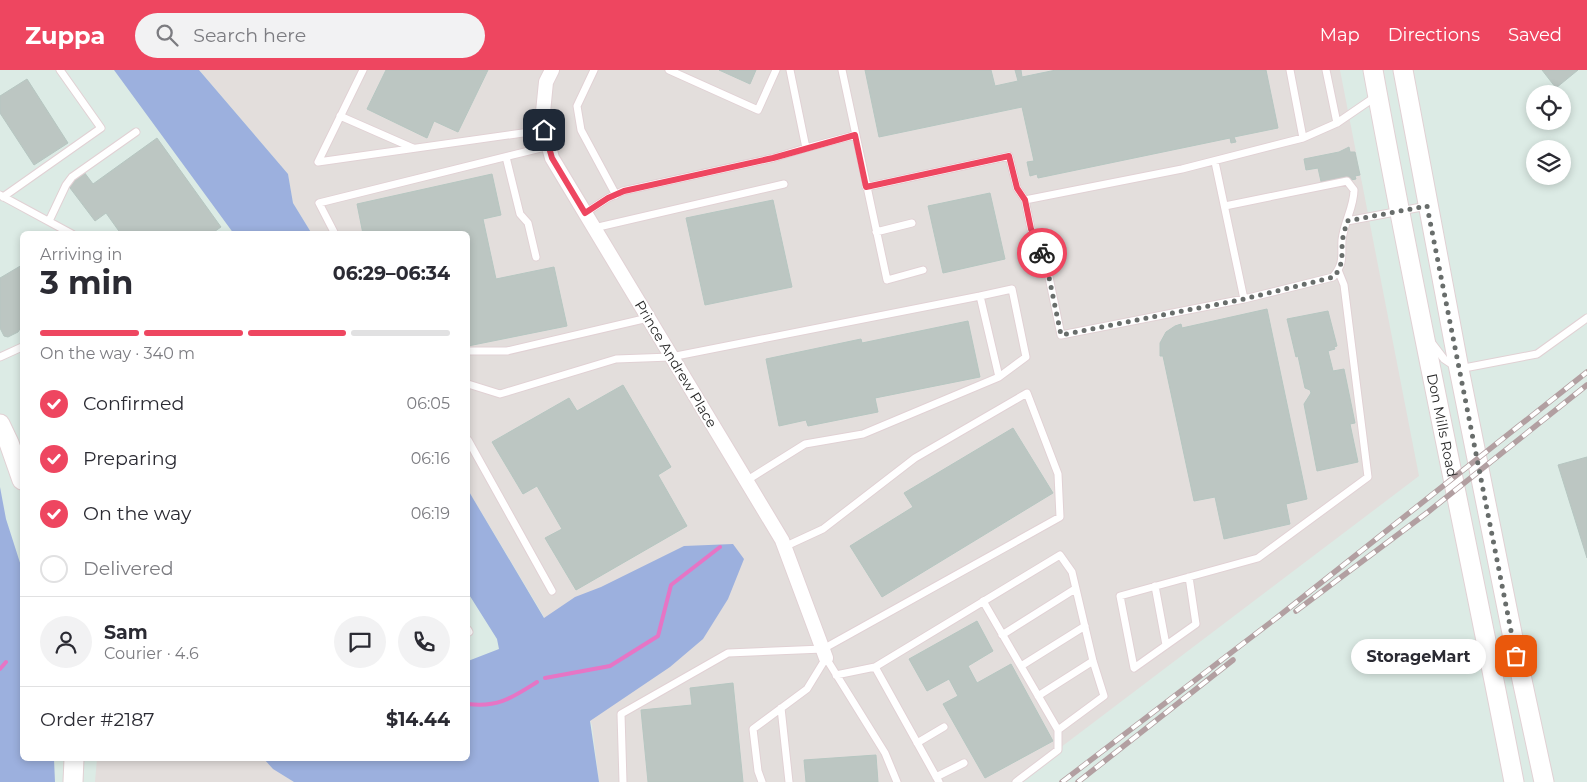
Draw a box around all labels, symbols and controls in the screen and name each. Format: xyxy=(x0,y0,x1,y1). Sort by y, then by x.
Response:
search box xyxy=(135,13,485,58)
text: Zuppa xyxy=(25,21,105,50)
icon: search xyxy=(153,21,181,49)
text: Search here xyxy=(193,24,306,47)
text: Map xyxy=(1320,24,1360,46)
text: Directions xyxy=(1388,24,1480,46)
text: Saved xyxy=(1508,24,1562,46)
map controls xyxy=(1526,85,1571,185)
button: locate xyxy=(1526,85,1571,130)
pin xyxy=(523,109,565,151)
icon: home xyxy=(530,116,558,144)
button: layers xyxy=(1526,140,1571,185)
courier xyxy=(1017,228,1067,278)
icon: bike xyxy=(1028,239,1056,267)
text: Arriving in xyxy=(40,245,122,264)
text: 06:29–06:34 xyxy=(333,262,450,285)
text: 3 min xyxy=(40,263,133,302)
street label: Prince Andrew Place xyxy=(631,297,721,431)
text: On the way · 340 m xyxy=(40,344,195,363)
street label: Don Mills Road xyxy=(1423,372,1462,479)
icon: check xyxy=(40,390,68,418)
text: Confirmed xyxy=(83,392,184,415)
text: 06:05 xyxy=(407,394,450,413)
icon: check xyxy=(40,445,68,473)
text: Preparing xyxy=(83,447,178,470)
text: 06:16 xyxy=(411,449,450,468)
icon: check xyxy=(40,500,68,528)
text: On the way xyxy=(83,502,191,525)
text: 06:19 xyxy=(411,504,450,523)
text: Delivered xyxy=(83,557,174,580)
button: person xyxy=(40,616,92,668)
button: chat xyxy=(334,616,386,668)
button: phone xyxy=(398,616,450,668)
text: Sam xyxy=(104,621,148,644)
pin xyxy=(1495,635,1537,677)
callout: StorageMart xyxy=(1351,638,1486,674)
icon: bag xyxy=(1502,642,1530,670)
text: Courier · 4.6 xyxy=(104,644,199,663)
text: StorageMart xyxy=(1366,647,1471,666)
text: Order #2187 xyxy=(40,708,154,731)
text: $14.44 xyxy=(386,708,450,731)

